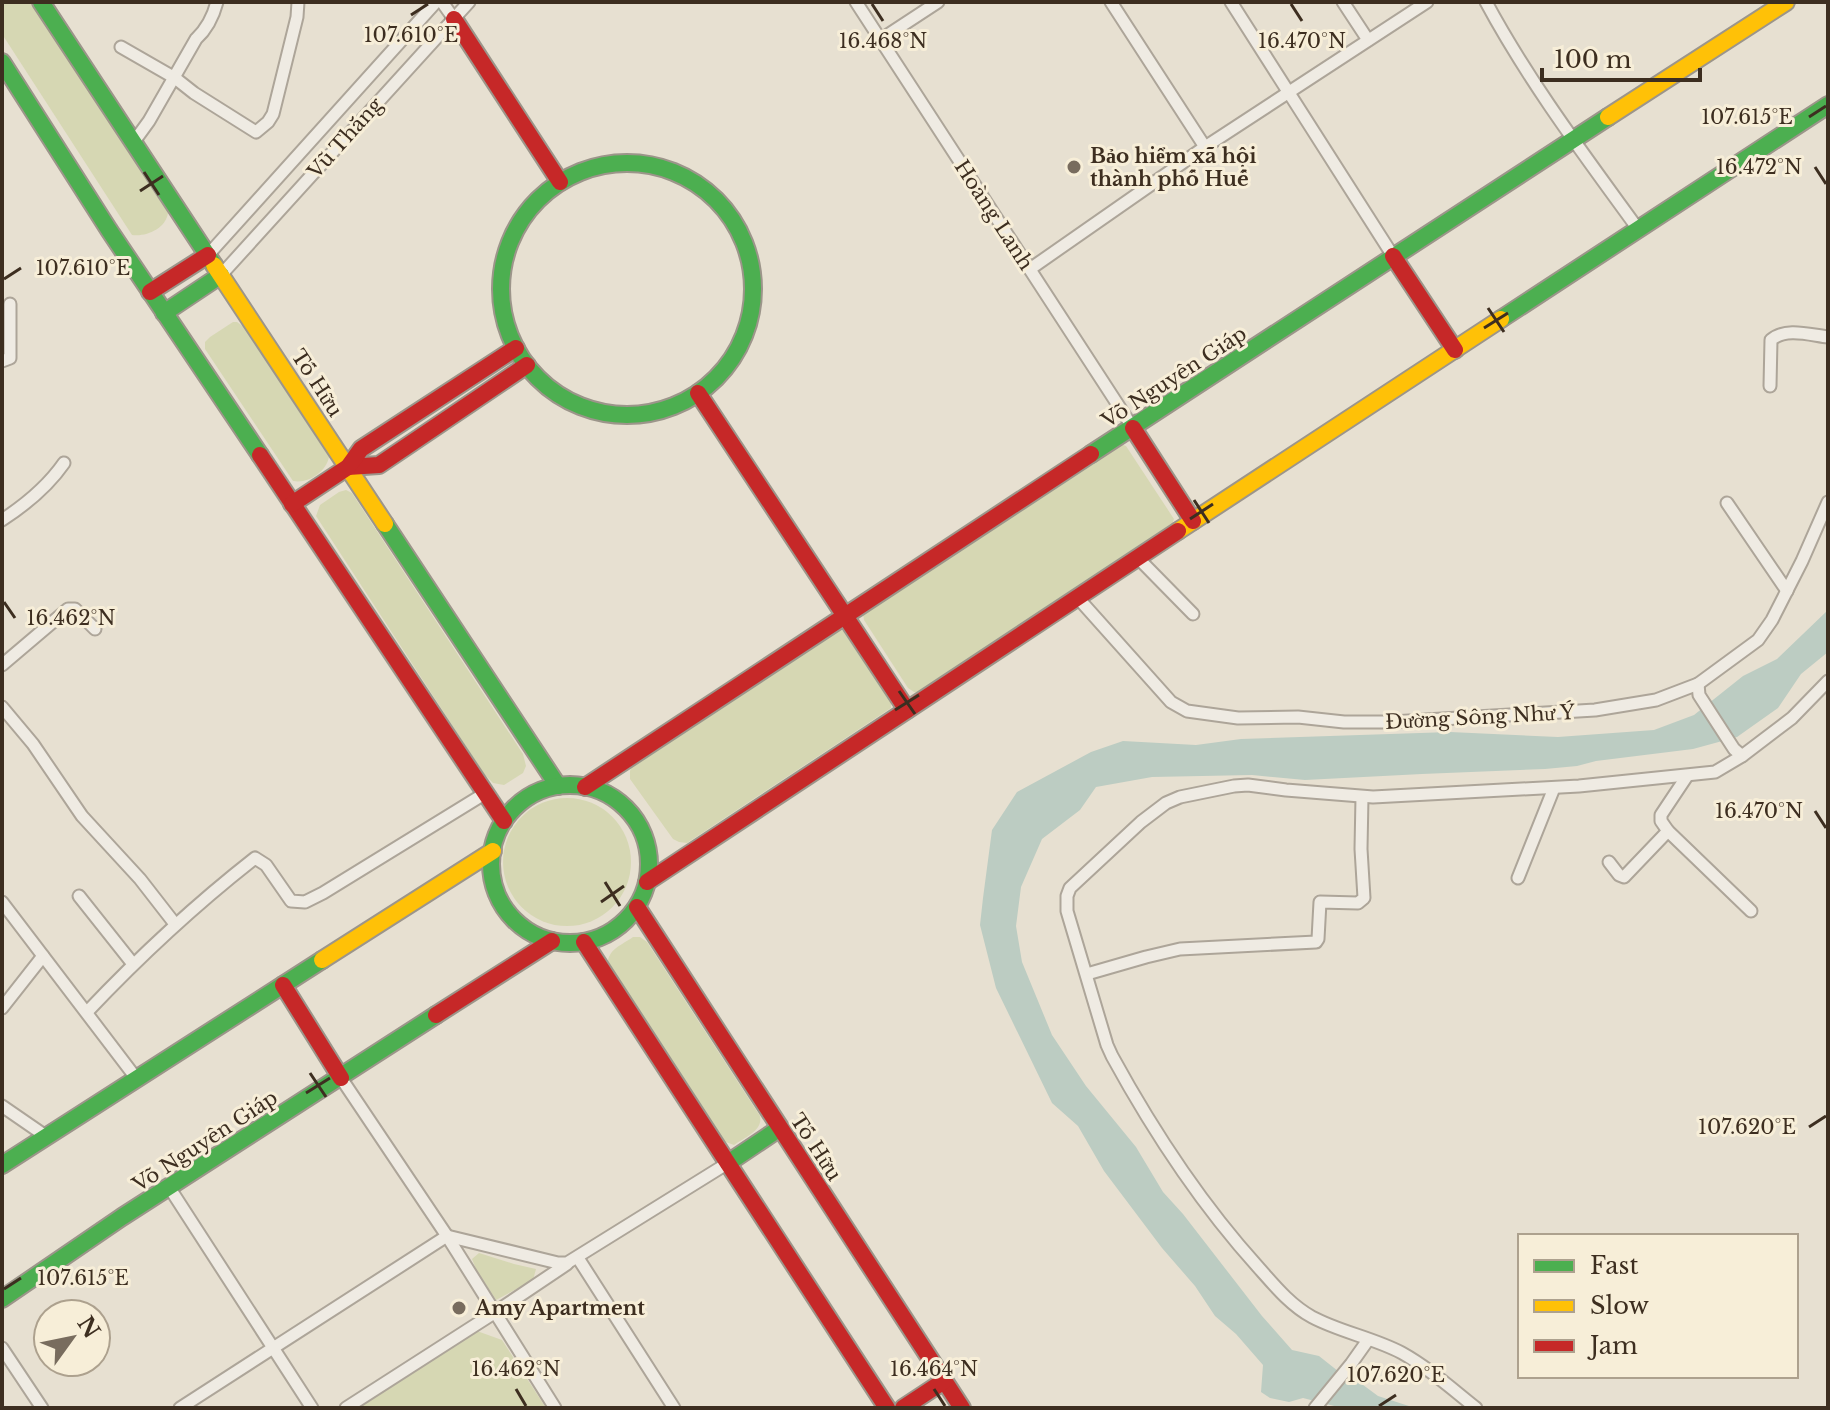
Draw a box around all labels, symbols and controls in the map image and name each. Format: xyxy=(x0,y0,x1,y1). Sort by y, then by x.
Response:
text: 107.610°E xyxy=(364,23,458,47)
text: 16.468°N xyxy=(839,29,927,53)
text: 16.470°N xyxy=(1258,29,1346,53)
scale bar xyxy=(1542,32,1700,82)
text: 100 m xyxy=(1554,45,1632,74)
street label: Vũ Thắng xyxy=(302,92,388,184)
text: 107.615°E xyxy=(1701,105,1793,129)
place label: Bảo hiểm xã hội thành phố Huế xyxy=(1090,144,1257,191)
street label: Hoàng Lanh xyxy=(949,155,1039,275)
text: 16.472°N xyxy=(1716,155,1802,179)
marker: Bảo hiểm xã hội thành phố Huế xyxy=(1065,158,1083,176)
text: 107.610°E xyxy=(36,256,130,280)
street label: Võ Nguyên Giáp xyxy=(1096,321,1251,433)
street label: Tố Hữu xyxy=(286,345,348,421)
text: 16.462°N xyxy=(27,606,115,630)
street label: Đường Sông Như Ý xyxy=(1385,699,1576,734)
text: 16.470°N xyxy=(1715,799,1803,823)
street label: Võ Nguyên Giáp xyxy=(127,1085,282,1197)
street label: Tố Hữu xyxy=(785,1109,847,1185)
text: 107.620°E xyxy=(1698,1115,1796,1139)
legend xyxy=(1518,1234,1798,1378)
text: Fast xyxy=(1590,1251,1638,1280)
text: 107.615°E xyxy=(37,1266,129,1290)
text: Slow xyxy=(1590,1291,1649,1320)
place label: Amy Apartment xyxy=(474,1296,645,1320)
north arrow xyxy=(32,1298,112,1378)
marker: Amy Apartment xyxy=(450,1299,468,1317)
text: N xyxy=(71,1311,105,1344)
text: Jam xyxy=(1587,1331,1638,1360)
text: 16.462°N xyxy=(472,1357,560,1381)
text: 16.464°N xyxy=(890,1357,978,1381)
text: 107.620°E xyxy=(1347,1363,1445,1387)

